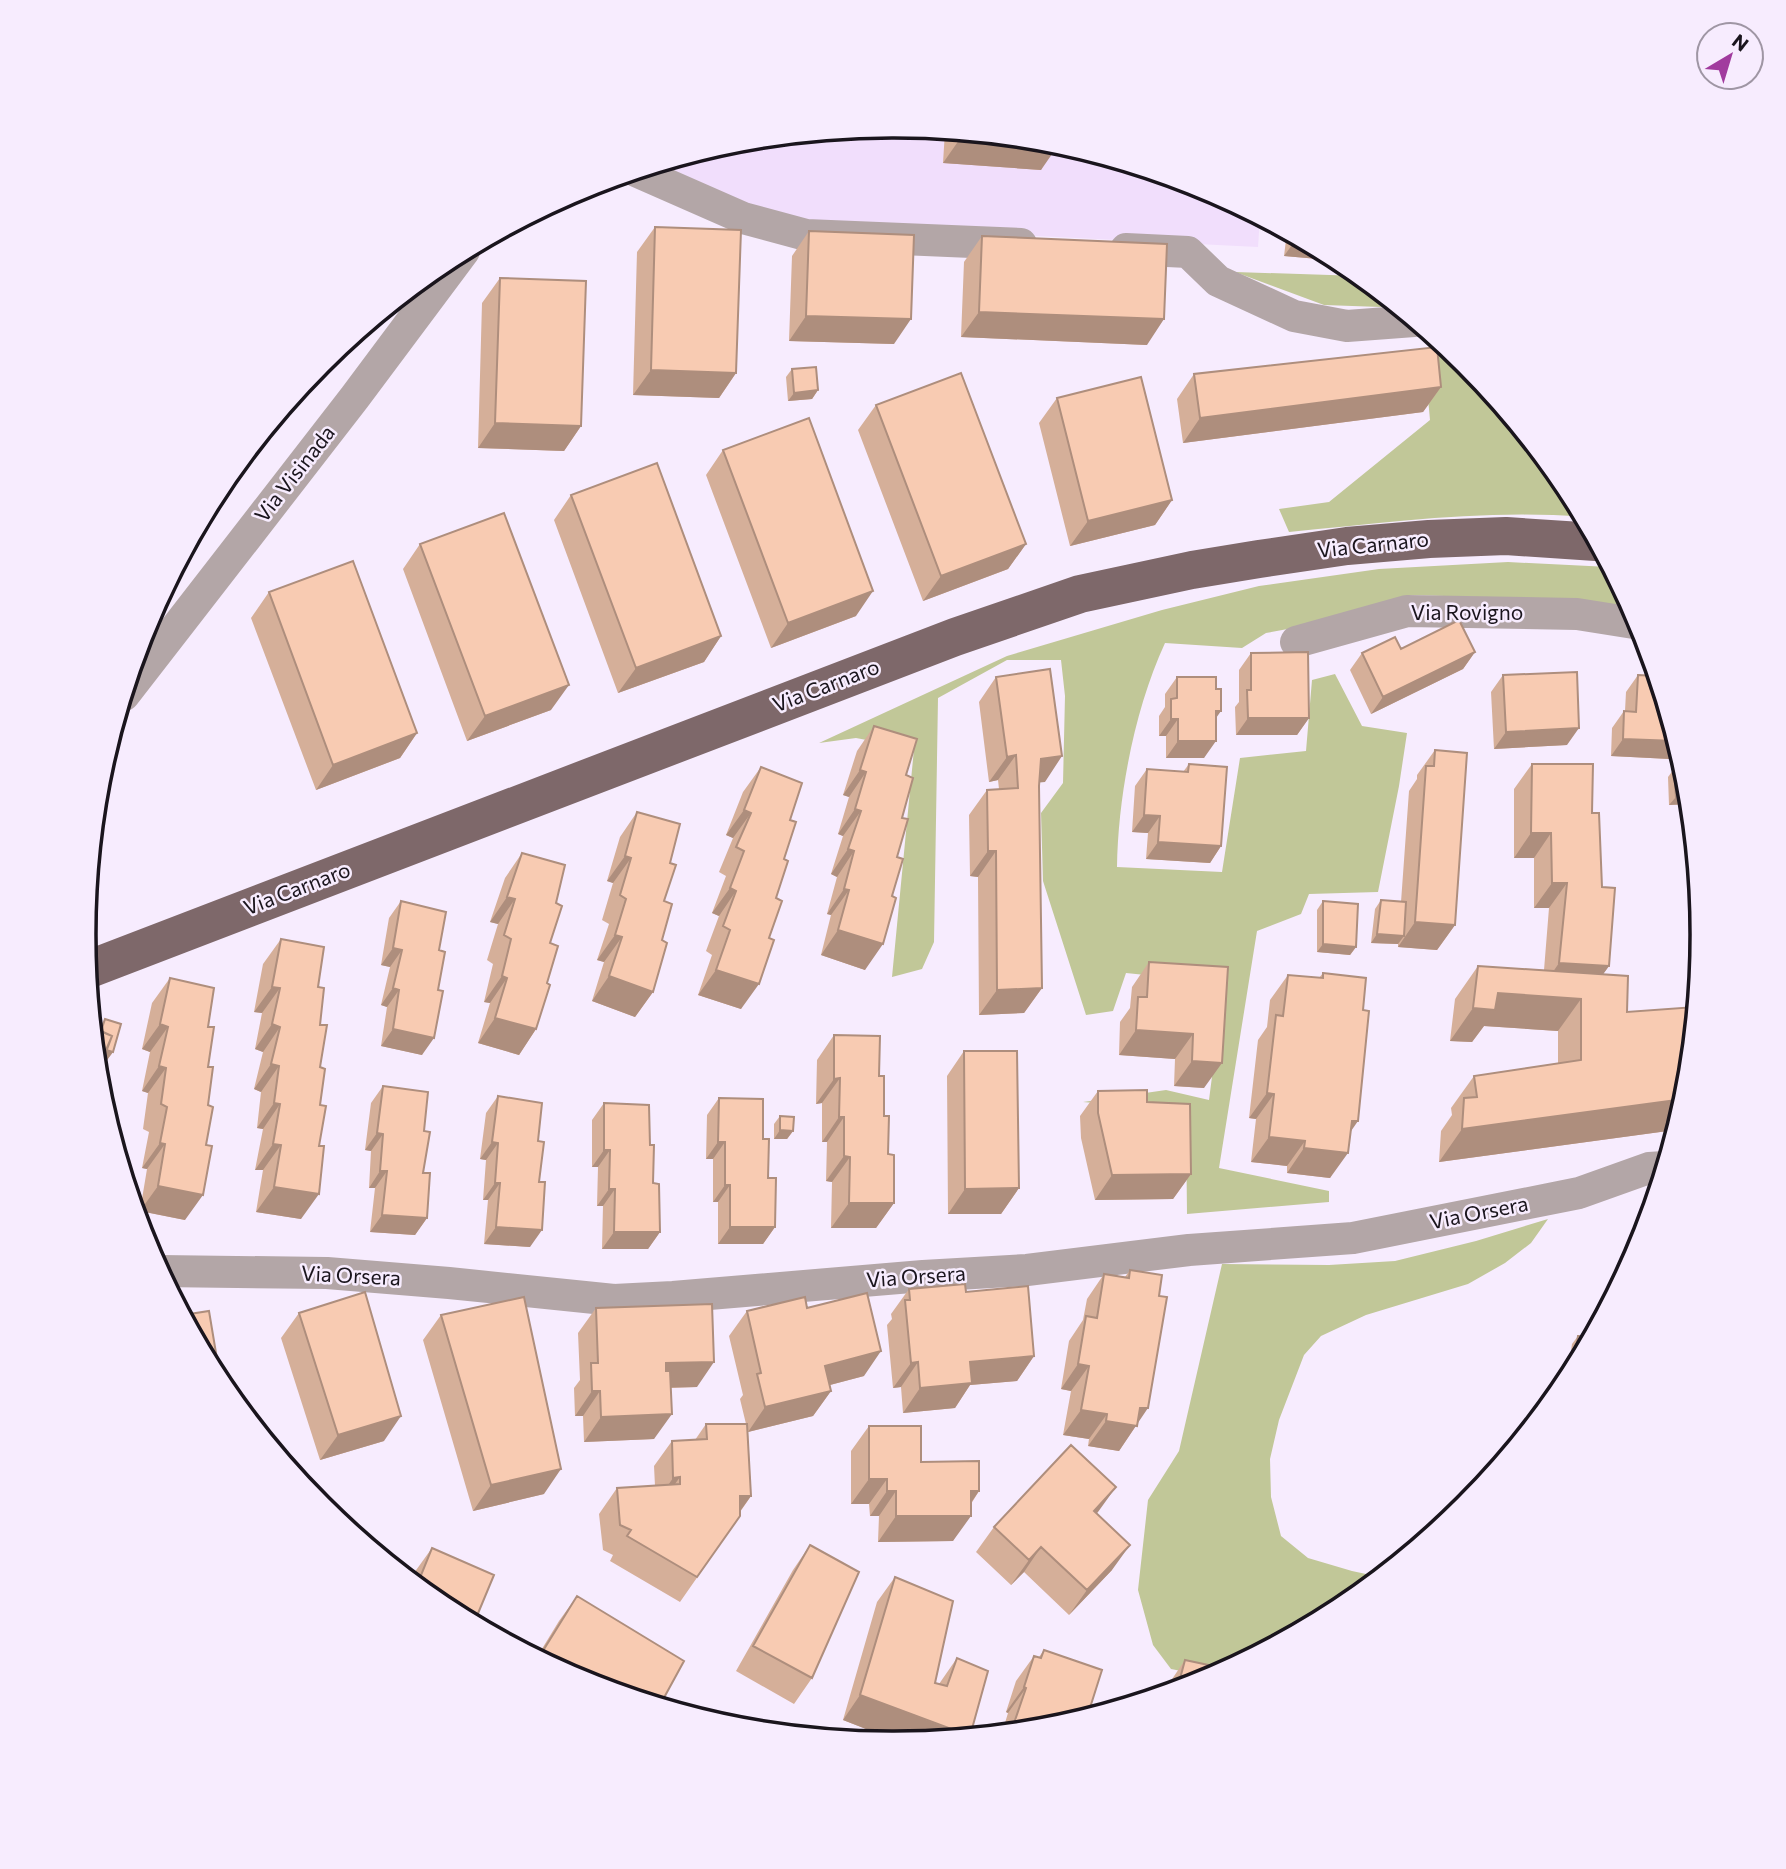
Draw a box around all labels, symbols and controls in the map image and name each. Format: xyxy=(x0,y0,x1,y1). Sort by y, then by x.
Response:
north arrow xyxy=(1695,21,1765,91)
text: N xyxy=(1728,29,1753,56)
street label: Via Visinada xyxy=(248,420,339,526)
street label: Via Carnaro xyxy=(1316,525,1430,562)
street label: Via Rovigno xyxy=(1411,599,1523,624)
street label: Via Carnaro xyxy=(769,653,882,716)
street label: Via Carnaro xyxy=(240,856,353,919)
street label: Via Orsera xyxy=(1427,1190,1530,1233)
street label: Via Orsera xyxy=(301,1259,402,1290)
street label: Via Orsera xyxy=(865,1260,967,1291)

